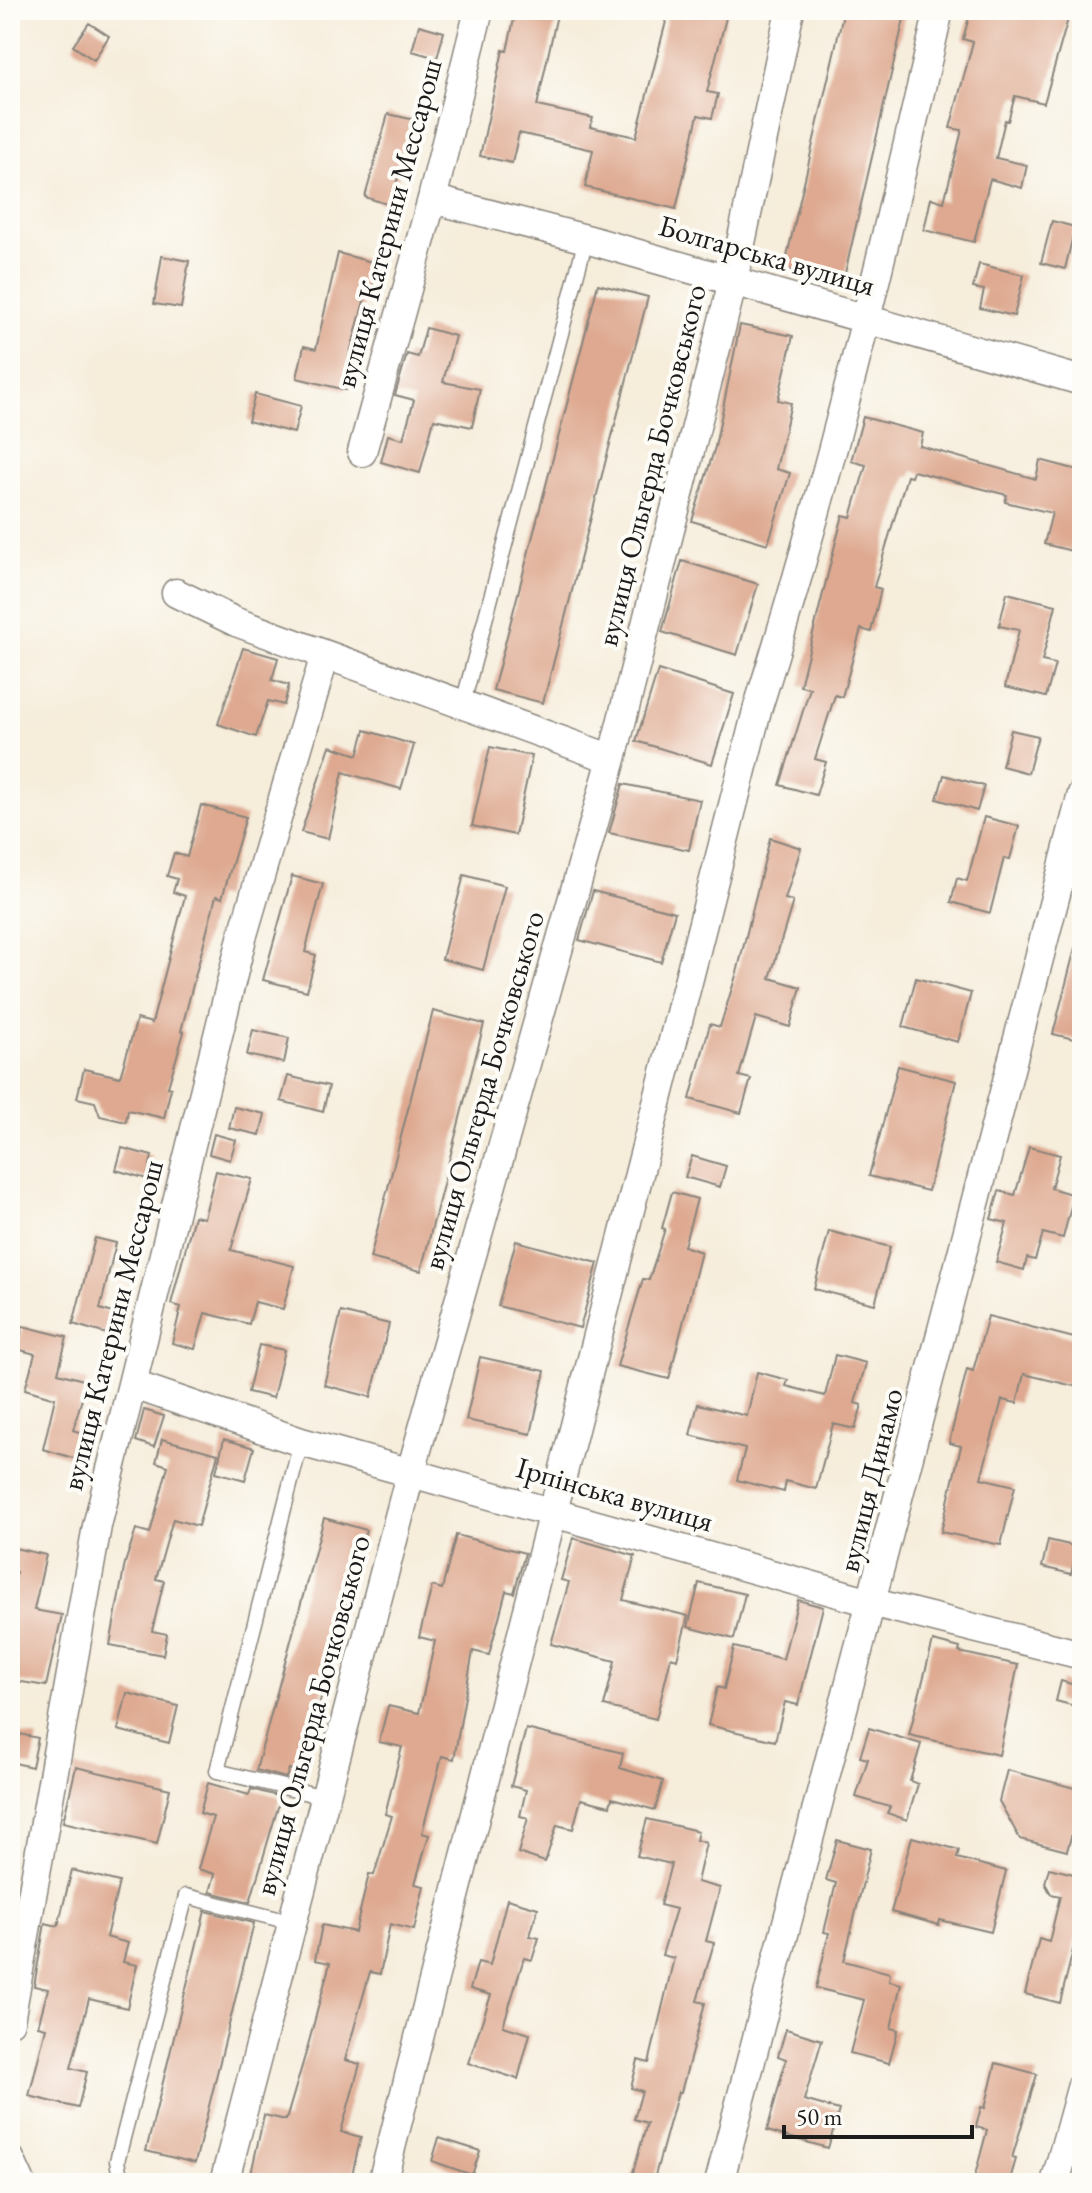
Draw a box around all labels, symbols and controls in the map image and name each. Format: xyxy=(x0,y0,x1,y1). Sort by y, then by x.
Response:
street label: вулиця Катерини Мессарош xyxy=(325,54,451,392)
street label: Болгарська вулиця xyxy=(654,205,880,305)
street label: вулиця Ольгерда Бочковського xyxy=(587,280,715,650)
street label: вулиця Ольгерда Бочковського xyxy=(413,906,553,1274)
street label: вулиця Катерини Мессарош xyxy=(52,1156,172,1494)
street label: вулиця Динамо xyxy=(828,1384,912,1576)
street label: Ірпінська вулиця xyxy=(512,1447,718,1541)
street label: вулиця Ольгерда Бочковського xyxy=(245,1531,379,1899)
scale bar xyxy=(784,2089,972,2139)
text: 50 m xyxy=(796,2101,843,2132)

